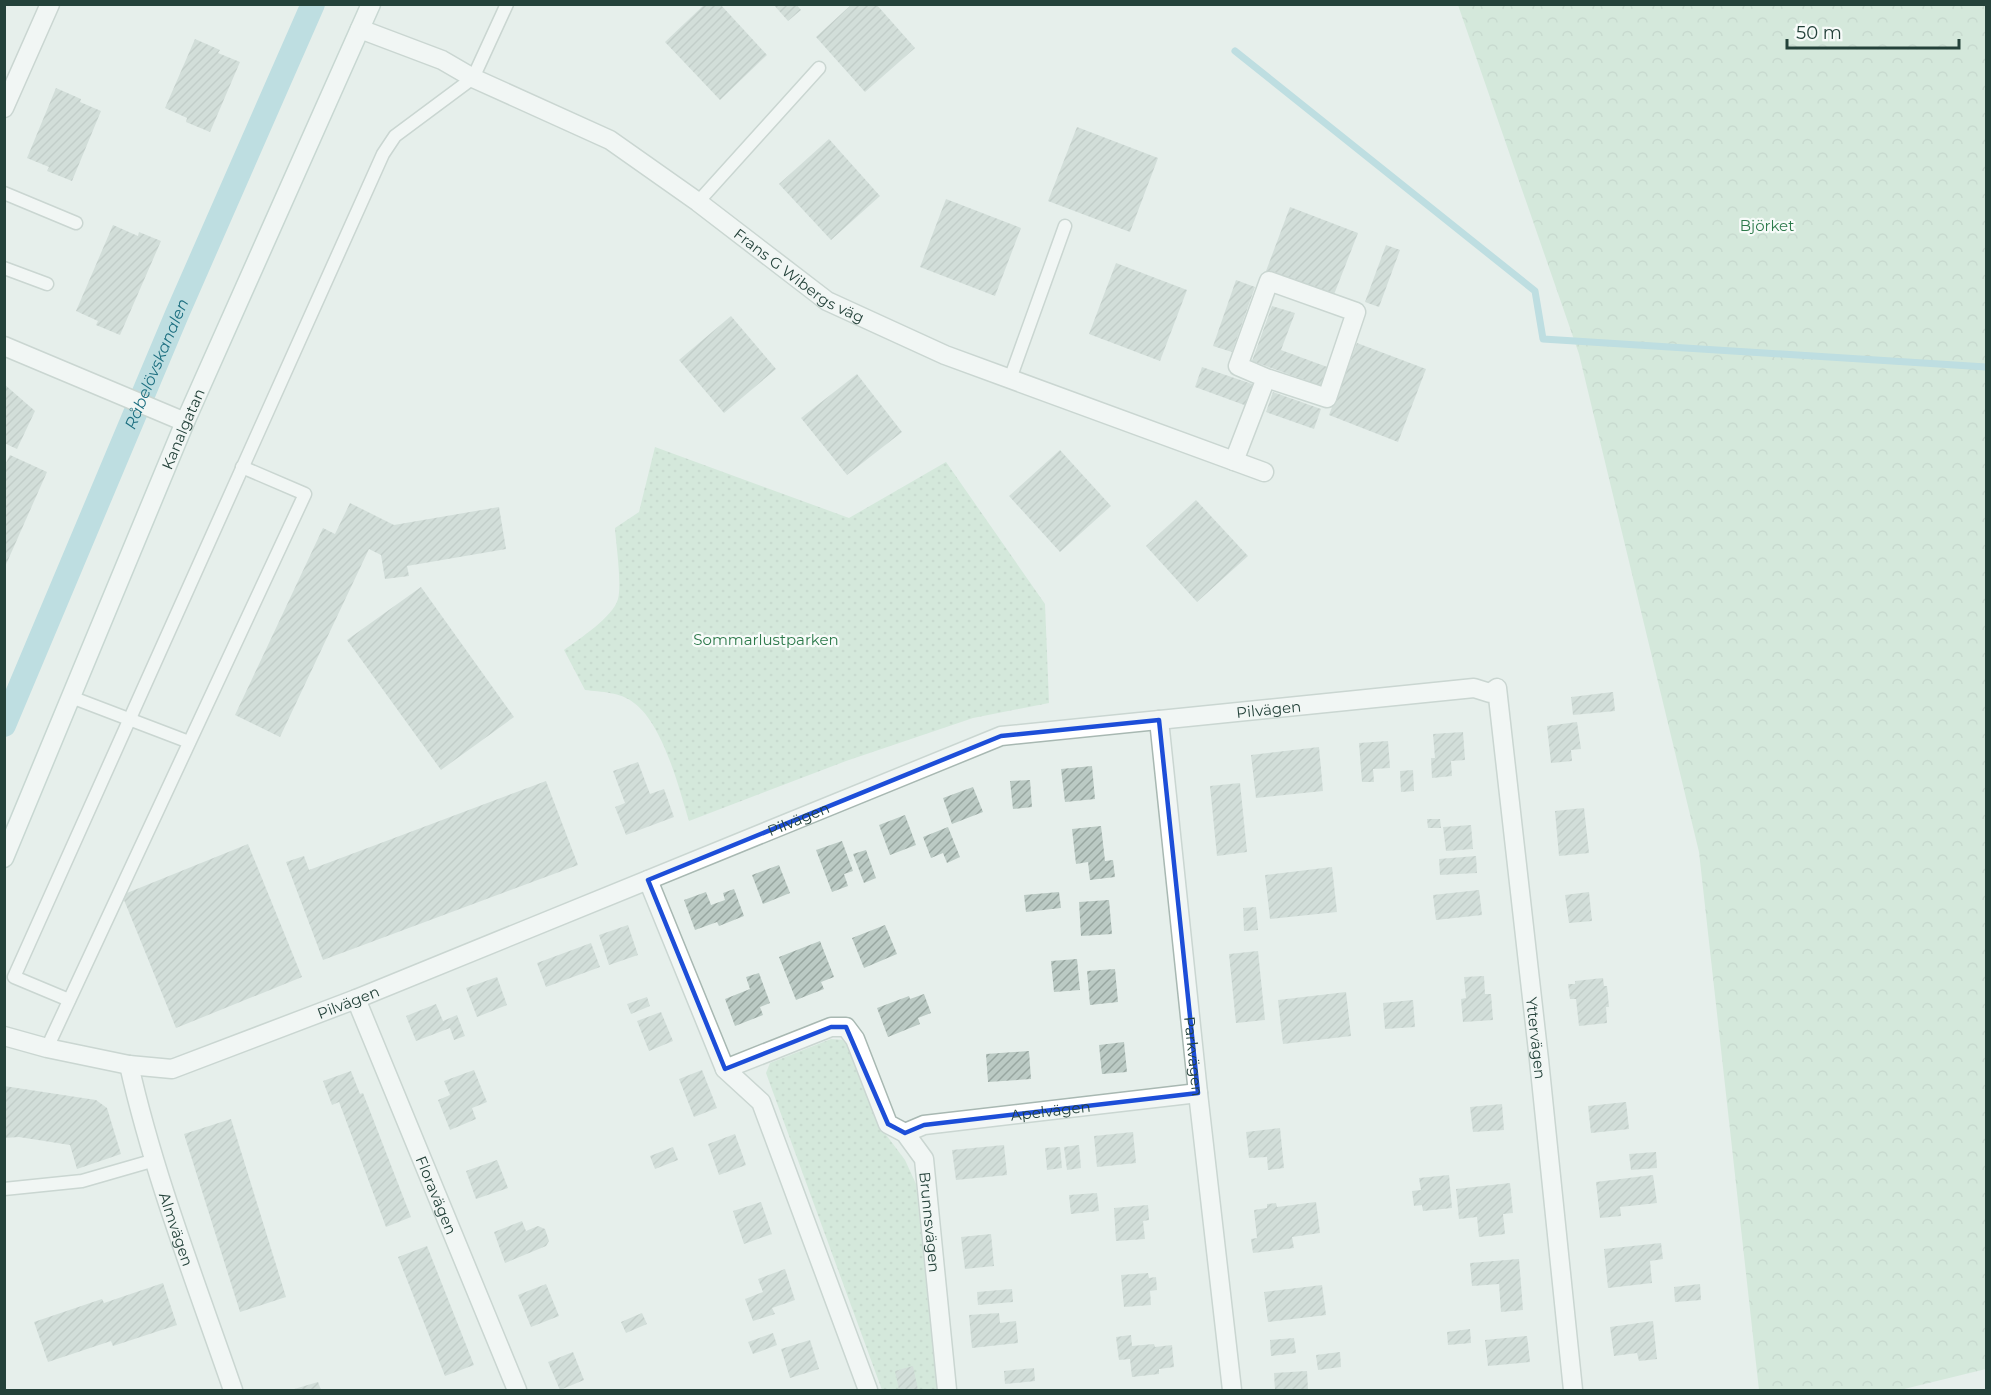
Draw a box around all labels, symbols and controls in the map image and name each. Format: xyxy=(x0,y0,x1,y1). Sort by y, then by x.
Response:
scale bar xyxy=(1787,12,1960,50)
text: 50 m xyxy=(1796,22,1842,44)
park label: Björket xyxy=(1740,216,1794,235)
street label: Frans G Wibergs väg xyxy=(730,224,867,326)
water label: Råbelövskanalen xyxy=(120,295,192,432)
street label: Kanalgatan xyxy=(157,385,208,472)
park label: Sommarlustparken xyxy=(693,630,839,649)
street label: Pilvägen xyxy=(1235,696,1302,722)
street label: Pilvägen xyxy=(765,798,832,840)
street label: Pilvägen xyxy=(314,981,382,1022)
street label: Yttervägen xyxy=(1522,996,1550,1080)
street label: Parkvägen xyxy=(1181,1015,1208,1097)
street label: Apelvägen xyxy=(1010,1096,1091,1124)
street label: Floravägen xyxy=(412,1153,461,1237)
street label: Brunnsvägen xyxy=(916,1171,945,1273)
street label: Almvägen xyxy=(155,1190,198,1269)

